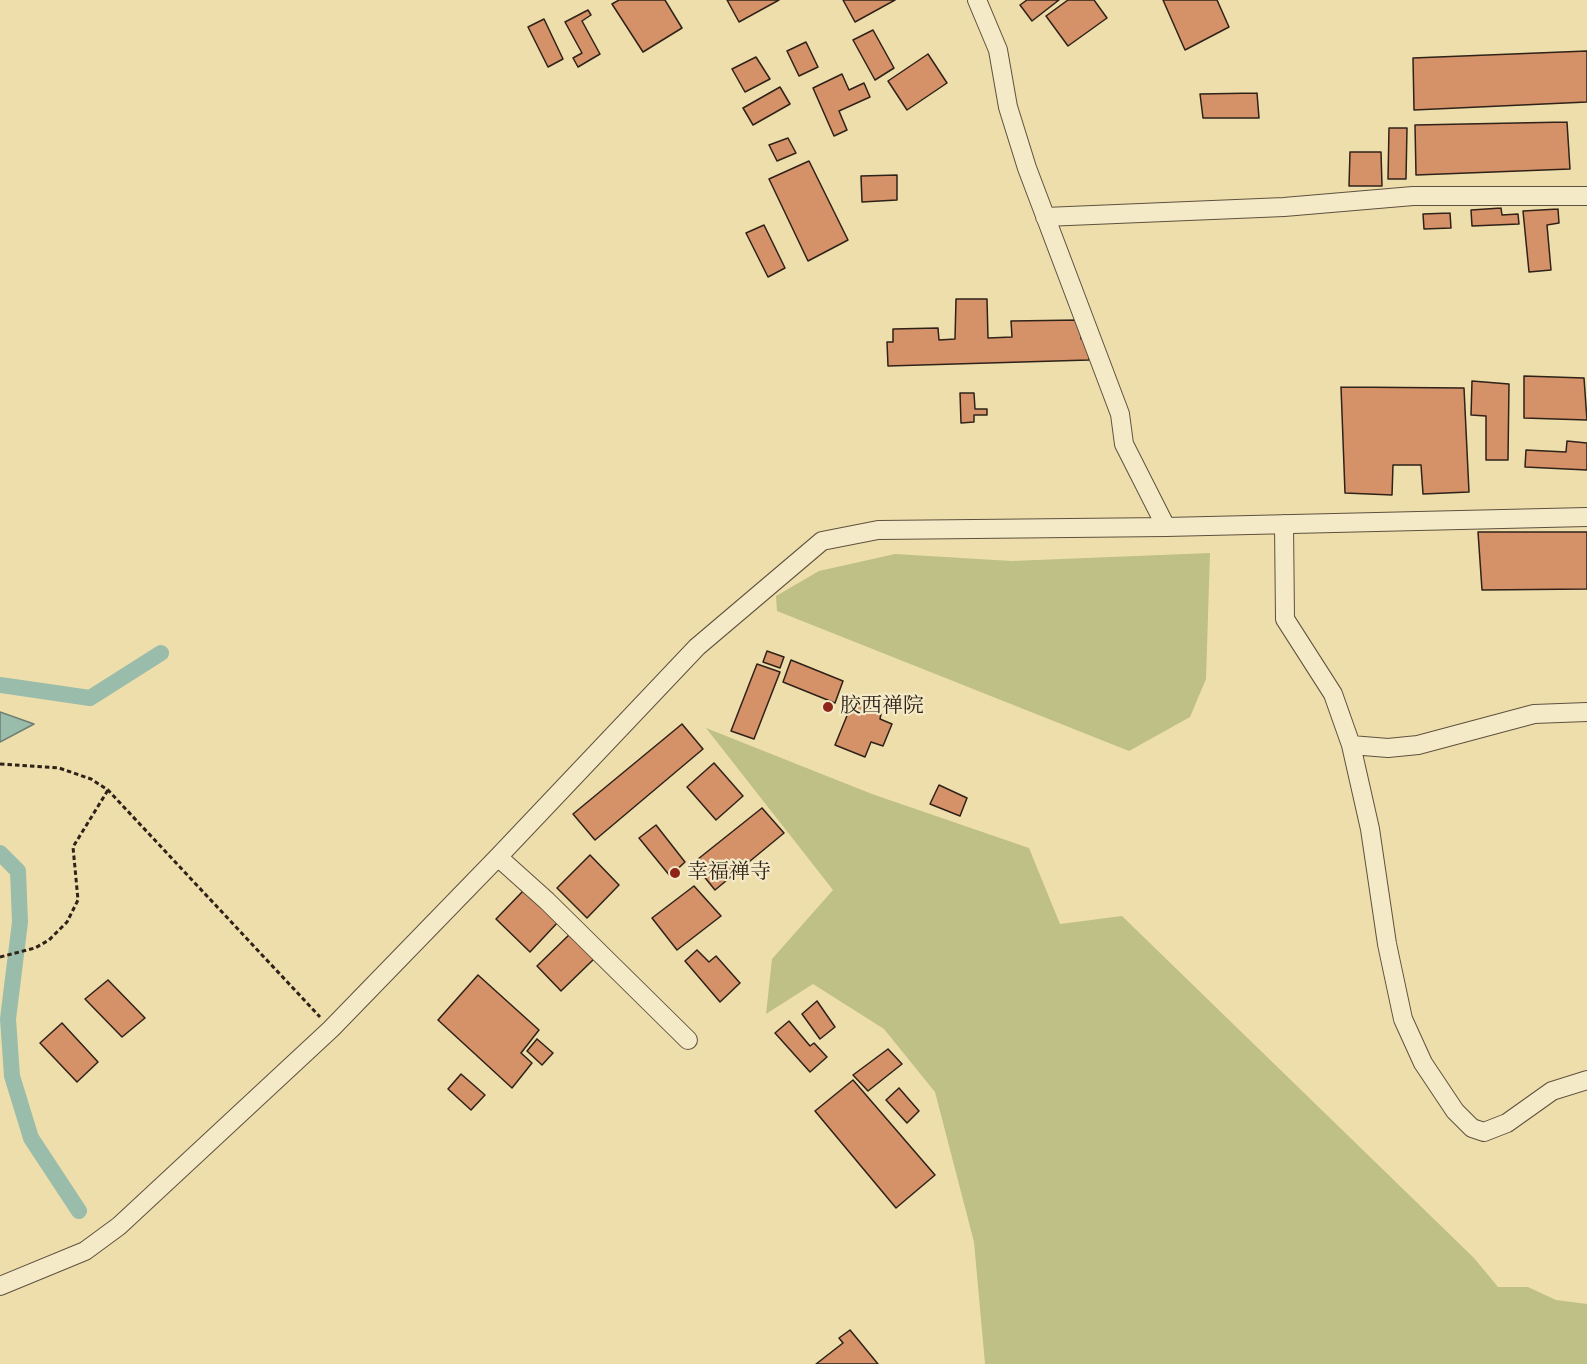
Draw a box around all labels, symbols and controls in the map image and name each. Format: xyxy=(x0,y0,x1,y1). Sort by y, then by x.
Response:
place label: 胶西禅院 xyxy=(840,694,924,720)
marker: 胶西禅院 xyxy=(821,700,835,714)
place label: 幸福禅寺 xyxy=(687,860,771,886)
marker: 幸福禅寺 xyxy=(668,866,682,880)

